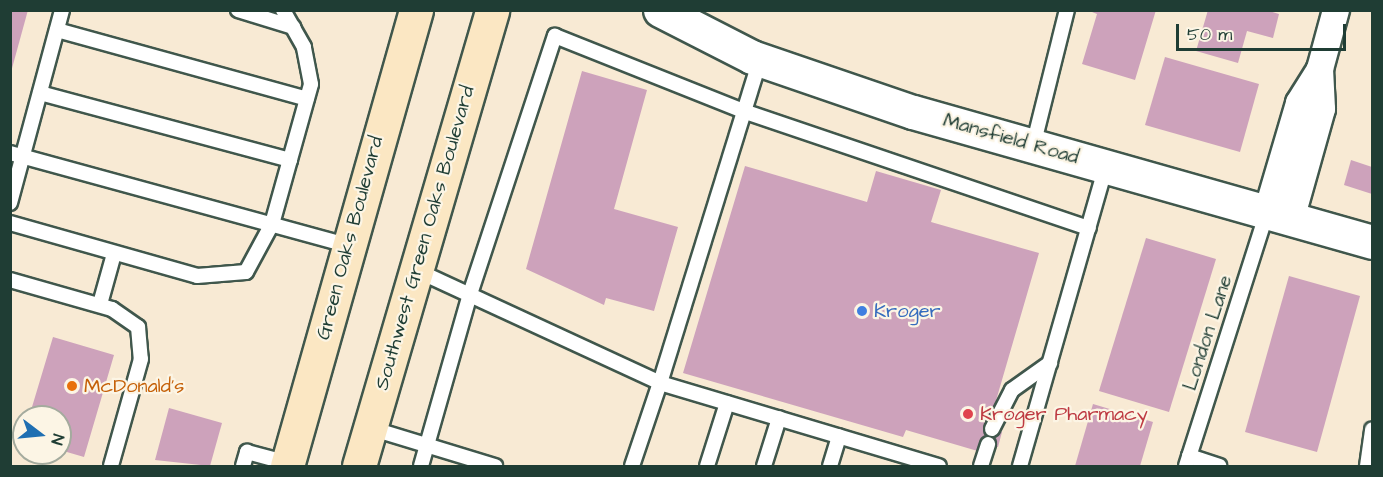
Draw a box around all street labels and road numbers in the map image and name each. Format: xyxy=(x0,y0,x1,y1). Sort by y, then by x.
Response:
street label: Southwest Green Oaks Boulevard xyxy=(370,83,480,393)
street label: Mansfield Road xyxy=(940,108,1082,170)
street label: Green Oaks Boulevard xyxy=(311,134,389,342)
street label: London Lane xyxy=(1178,272,1238,394)

